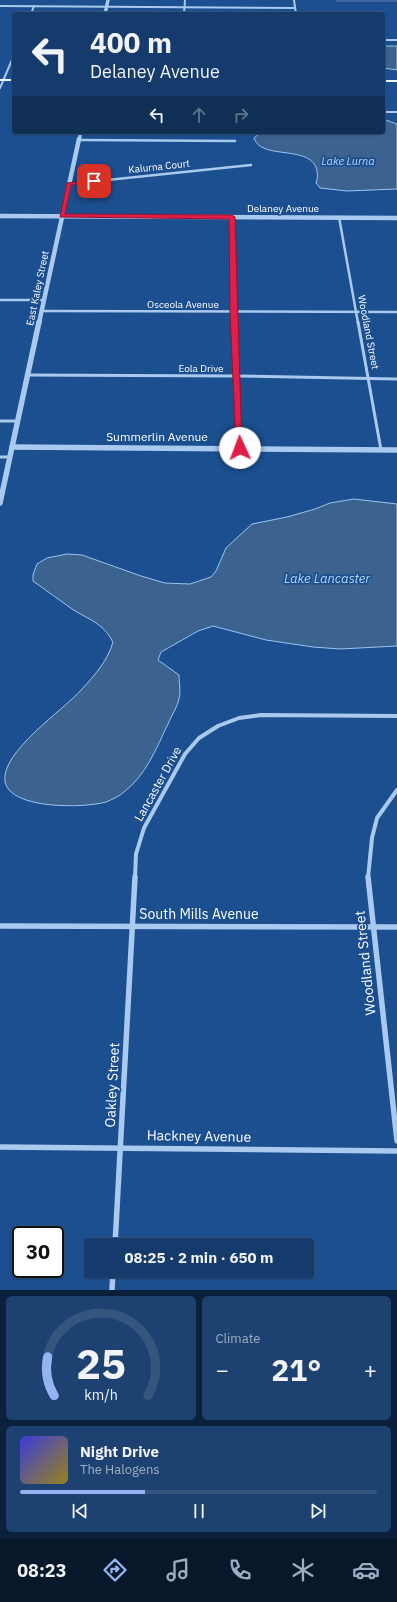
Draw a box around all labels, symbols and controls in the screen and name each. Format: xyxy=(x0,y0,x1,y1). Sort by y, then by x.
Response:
text: 400 m xyxy=(90,24,172,61)
icon: left xyxy=(24,28,76,80)
text: Delaney Avenue xyxy=(90,60,220,83)
icon: left xyxy=(146,104,168,126)
icon: ahead xyxy=(188,104,210,126)
icon: right xyxy=(230,104,252,126)
water label: Lake Lurna xyxy=(321,154,375,168)
street label: Kalurna Court xyxy=(128,157,191,176)
pin xyxy=(77,164,111,198)
icon: arrive xyxy=(83,170,105,192)
street label: Delaney Avenue xyxy=(247,202,320,215)
street label: East Kaley Street xyxy=(23,249,52,327)
street label: Woodland Street xyxy=(355,294,382,371)
street label: Osceola Avenue xyxy=(147,298,219,311)
street label: Eola Drive xyxy=(179,362,224,375)
position arrow xyxy=(219,427,261,469)
street label: Summerlin Avenue xyxy=(106,429,208,444)
water label: Lake Lancaster xyxy=(284,570,371,587)
street label: Lancaster Drive xyxy=(131,743,185,824)
street label: South Mills Avenue xyxy=(139,905,259,923)
street label: Woodland Street xyxy=(351,910,379,1016)
street label: Oakley Street xyxy=(101,1042,123,1128)
street label: Hackney Avenue xyxy=(147,1126,252,1146)
speed limit sign: 30 xyxy=(12,1226,64,1278)
text: 08:25 · 2 min · 650 m xyxy=(125,1248,273,1267)
text: Climate xyxy=(216,1330,260,1347)
text: 25 xyxy=(76,1336,126,1390)
text: 21° xyxy=(271,1350,321,1389)
text: − xyxy=(216,1355,229,1384)
text: + xyxy=(364,1355,377,1384)
text: km/h xyxy=(84,1385,118,1404)
text: Night Drive xyxy=(80,1442,159,1461)
text: The Halogens xyxy=(80,1461,160,1478)
icon: previous xyxy=(69,1500,91,1522)
icon: pause xyxy=(188,1500,210,1522)
icon: next xyxy=(307,1500,329,1522)
icon: directions xyxy=(101,1556,129,1584)
icon: music xyxy=(164,1556,192,1584)
icon: phone xyxy=(226,1556,254,1584)
icon: climate xyxy=(289,1556,317,1584)
icon: car xyxy=(352,1556,380,1584)
text: 08:23 xyxy=(17,1559,66,1582)

